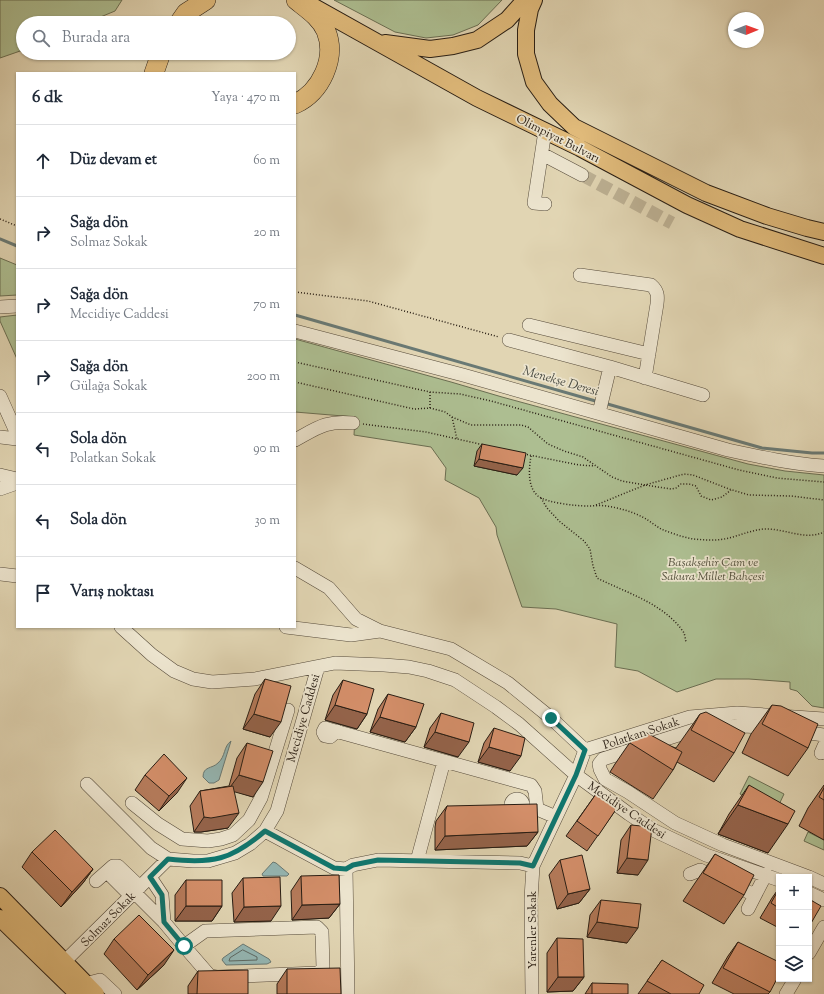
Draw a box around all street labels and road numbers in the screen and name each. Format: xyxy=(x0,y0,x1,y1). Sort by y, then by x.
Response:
street label: Olimpiyat Bulvarı xyxy=(512,110,603,168)
street label: Mecidiye Caddesi xyxy=(283,671,325,765)
street label: Polatkan Sokak xyxy=(601,713,682,755)
street label: Mecidiye Caddesi xyxy=(584,778,670,844)
street label: Solmaz Sokak xyxy=(77,888,141,951)
street label: Yarenler Sokak xyxy=(524,890,542,969)

